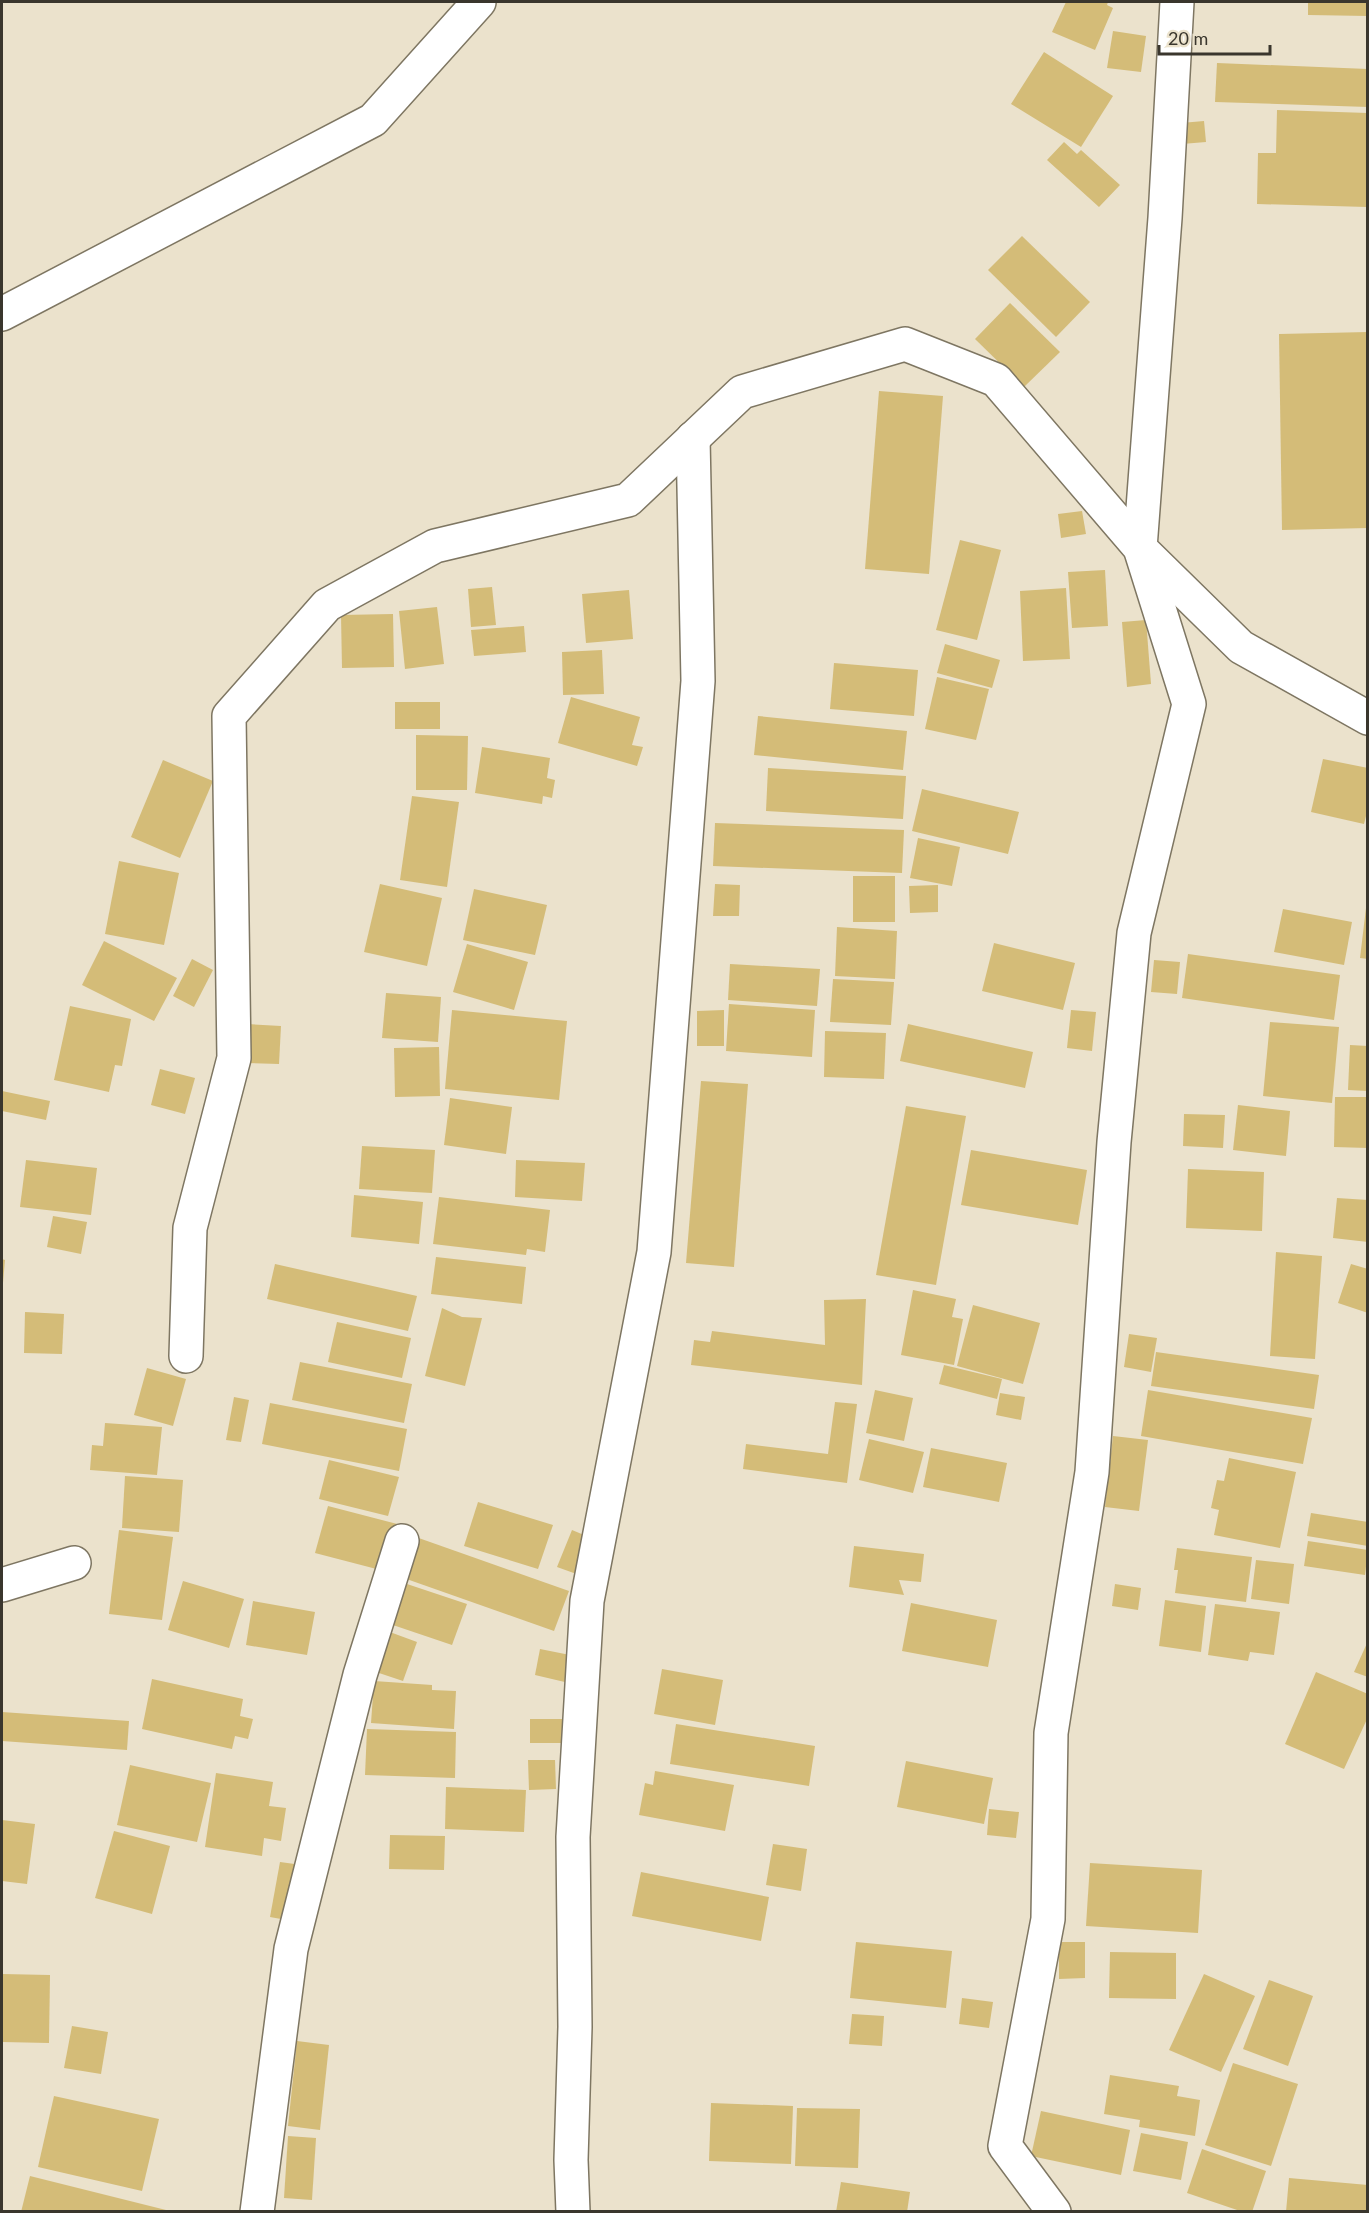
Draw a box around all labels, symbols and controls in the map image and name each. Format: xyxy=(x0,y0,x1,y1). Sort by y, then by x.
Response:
scale bar xyxy=(1159,18,1270,56)
text: 20 m xyxy=(1168,27,1208,49)

